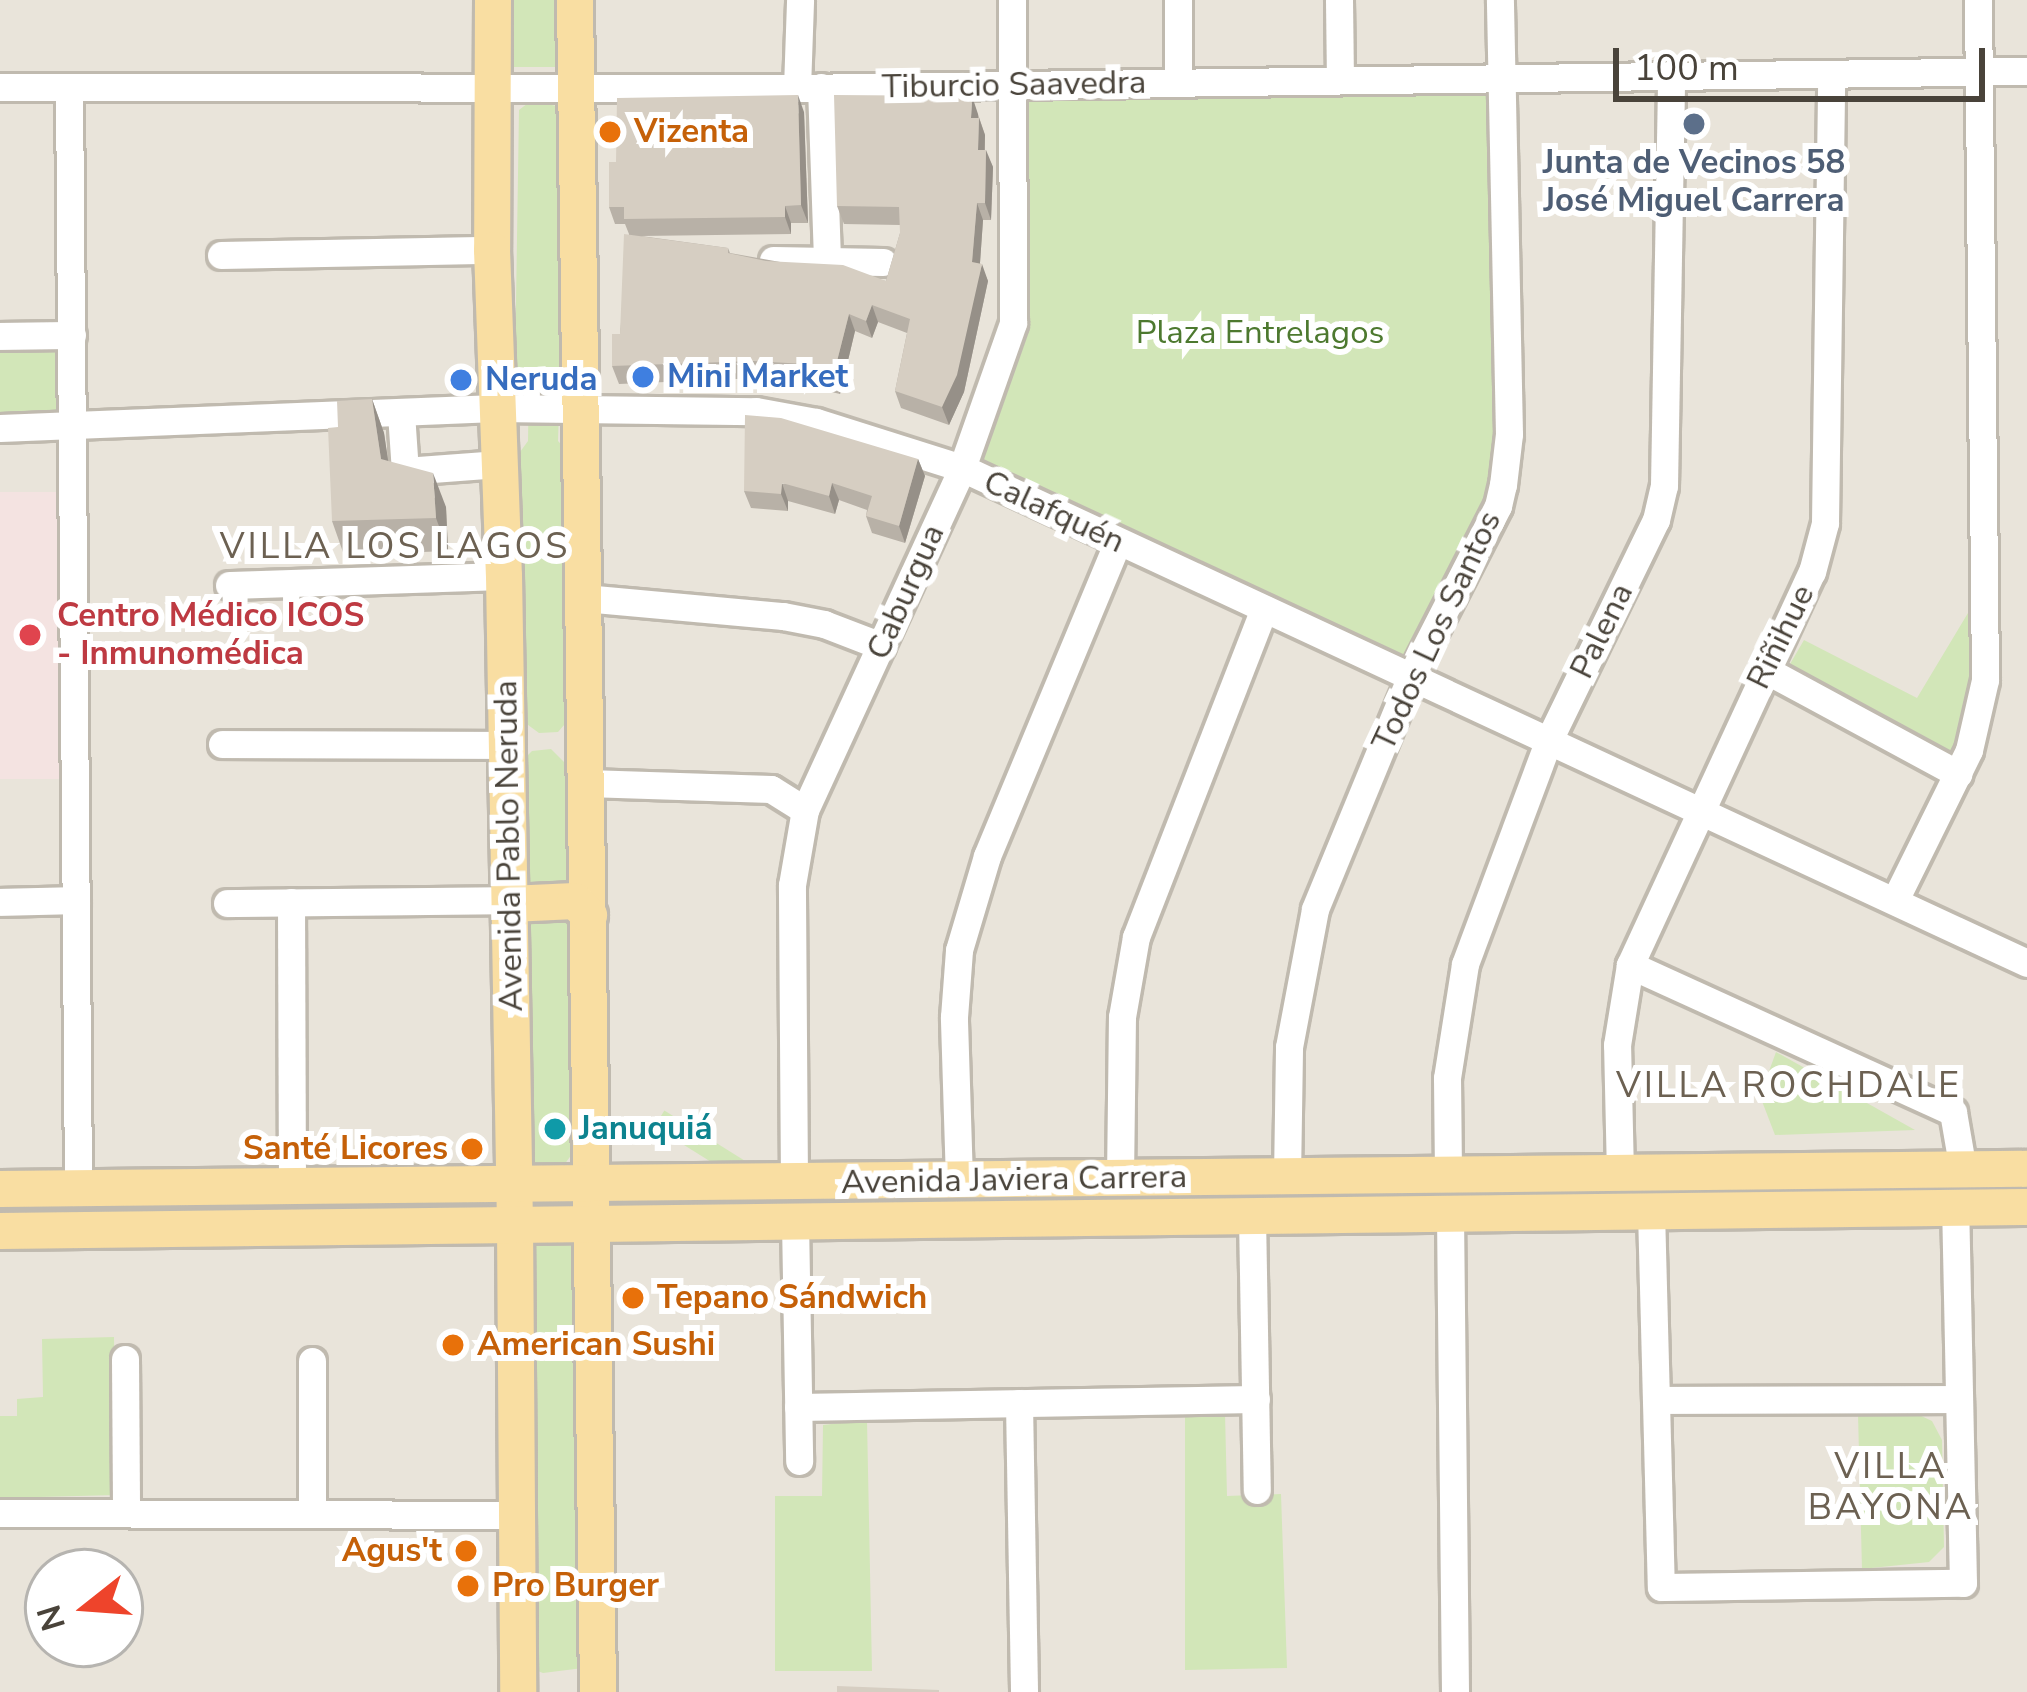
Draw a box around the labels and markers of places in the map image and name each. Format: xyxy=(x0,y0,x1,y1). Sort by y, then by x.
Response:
marker: Junta de Vecinos 58 José Miguel Carrera xyxy=(1681,111,1707,137)
place label: Vizenta xyxy=(634,112,749,152)
marker: Vizenta xyxy=(597,119,623,145)
place label: Junta de Vecinos 58 José Miguel Carrera xyxy=(1543,143,1845,221)
place label: Mini Market xyxy=(667,357,848,397)
place label: Neruda xyxy=(485,360,597,400)
marker: Mini Market xyxy=(630,364,656,390)
marker: Neruda xyxy=(448,367,474,393)
place label: Centro Médico ICOS - Inmunomédica xyxy=(57,596,364,674)
marker: Centro Médico ICOS - Inmunomédica xyxy=(14,619,46,651)
place label: Januquiá xyxy=(579,1109,713,1149)
marker: Januquiá xyxy=(542,1116,568,1142)
place label: Santé Licores xyxy=(243,1129,448,1169)
marker: Santé Licores xyxy=(459,1136,485,1162)
place label: Tepano Sándwich xyxy=(657,1278,927,1318)
marker: Tepano Sándwich xyxy=(620,1285,646,1311)
place label: American Sushi xyxy=(477,1325,715,1365)
marker: American Sushi xyxy=(440,1332,466,1358)
place label: Agus't xyxy=(342,1531,442,1571)
marker: Agus't xyxy=(453,1538,479,1564)
place label: Pro Burger xyxy=(492,1566,659,1606)
marker: Pro Burger xyxy=(455,1573,481,1599)

